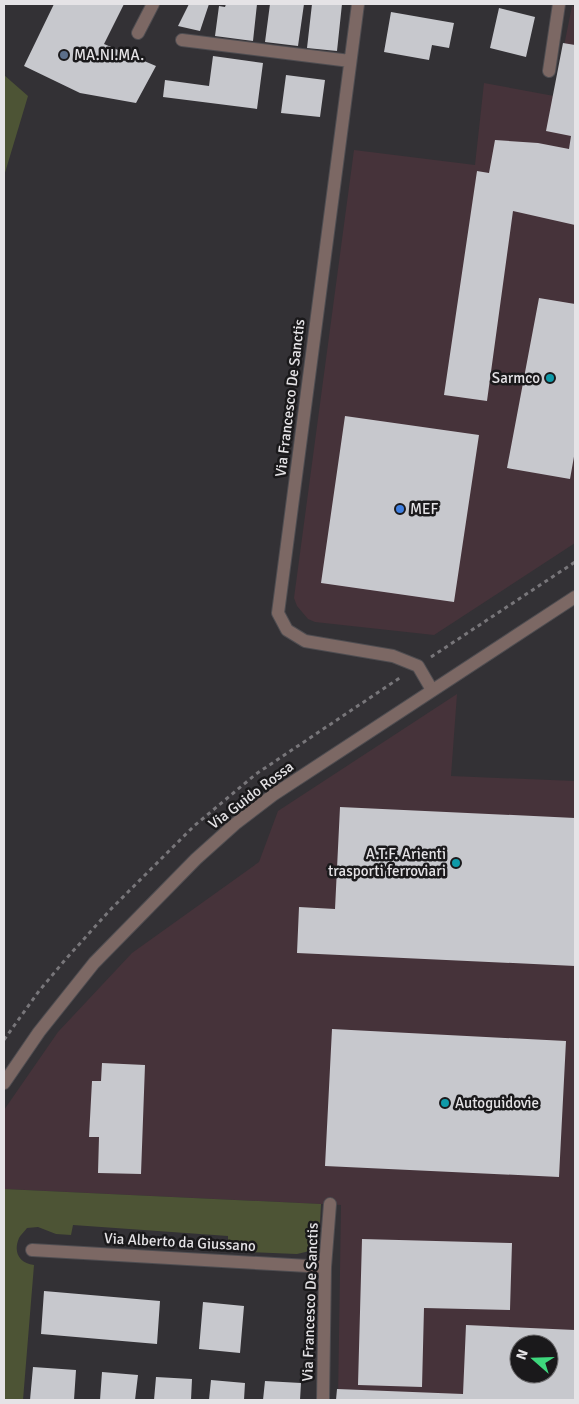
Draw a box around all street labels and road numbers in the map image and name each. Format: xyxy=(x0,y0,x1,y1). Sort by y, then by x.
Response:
street label: Via Francesco De Sanctis xyxy=(271,318,309,478)
street label: Via Guido Rossa xyxy=(205,757,297,833)
street label: Via Francesco De Sanctis xyxy=(298,1222,322,1382)
street label: Via Alberto da Giussano xyxy=(104,1229,257,1255)

